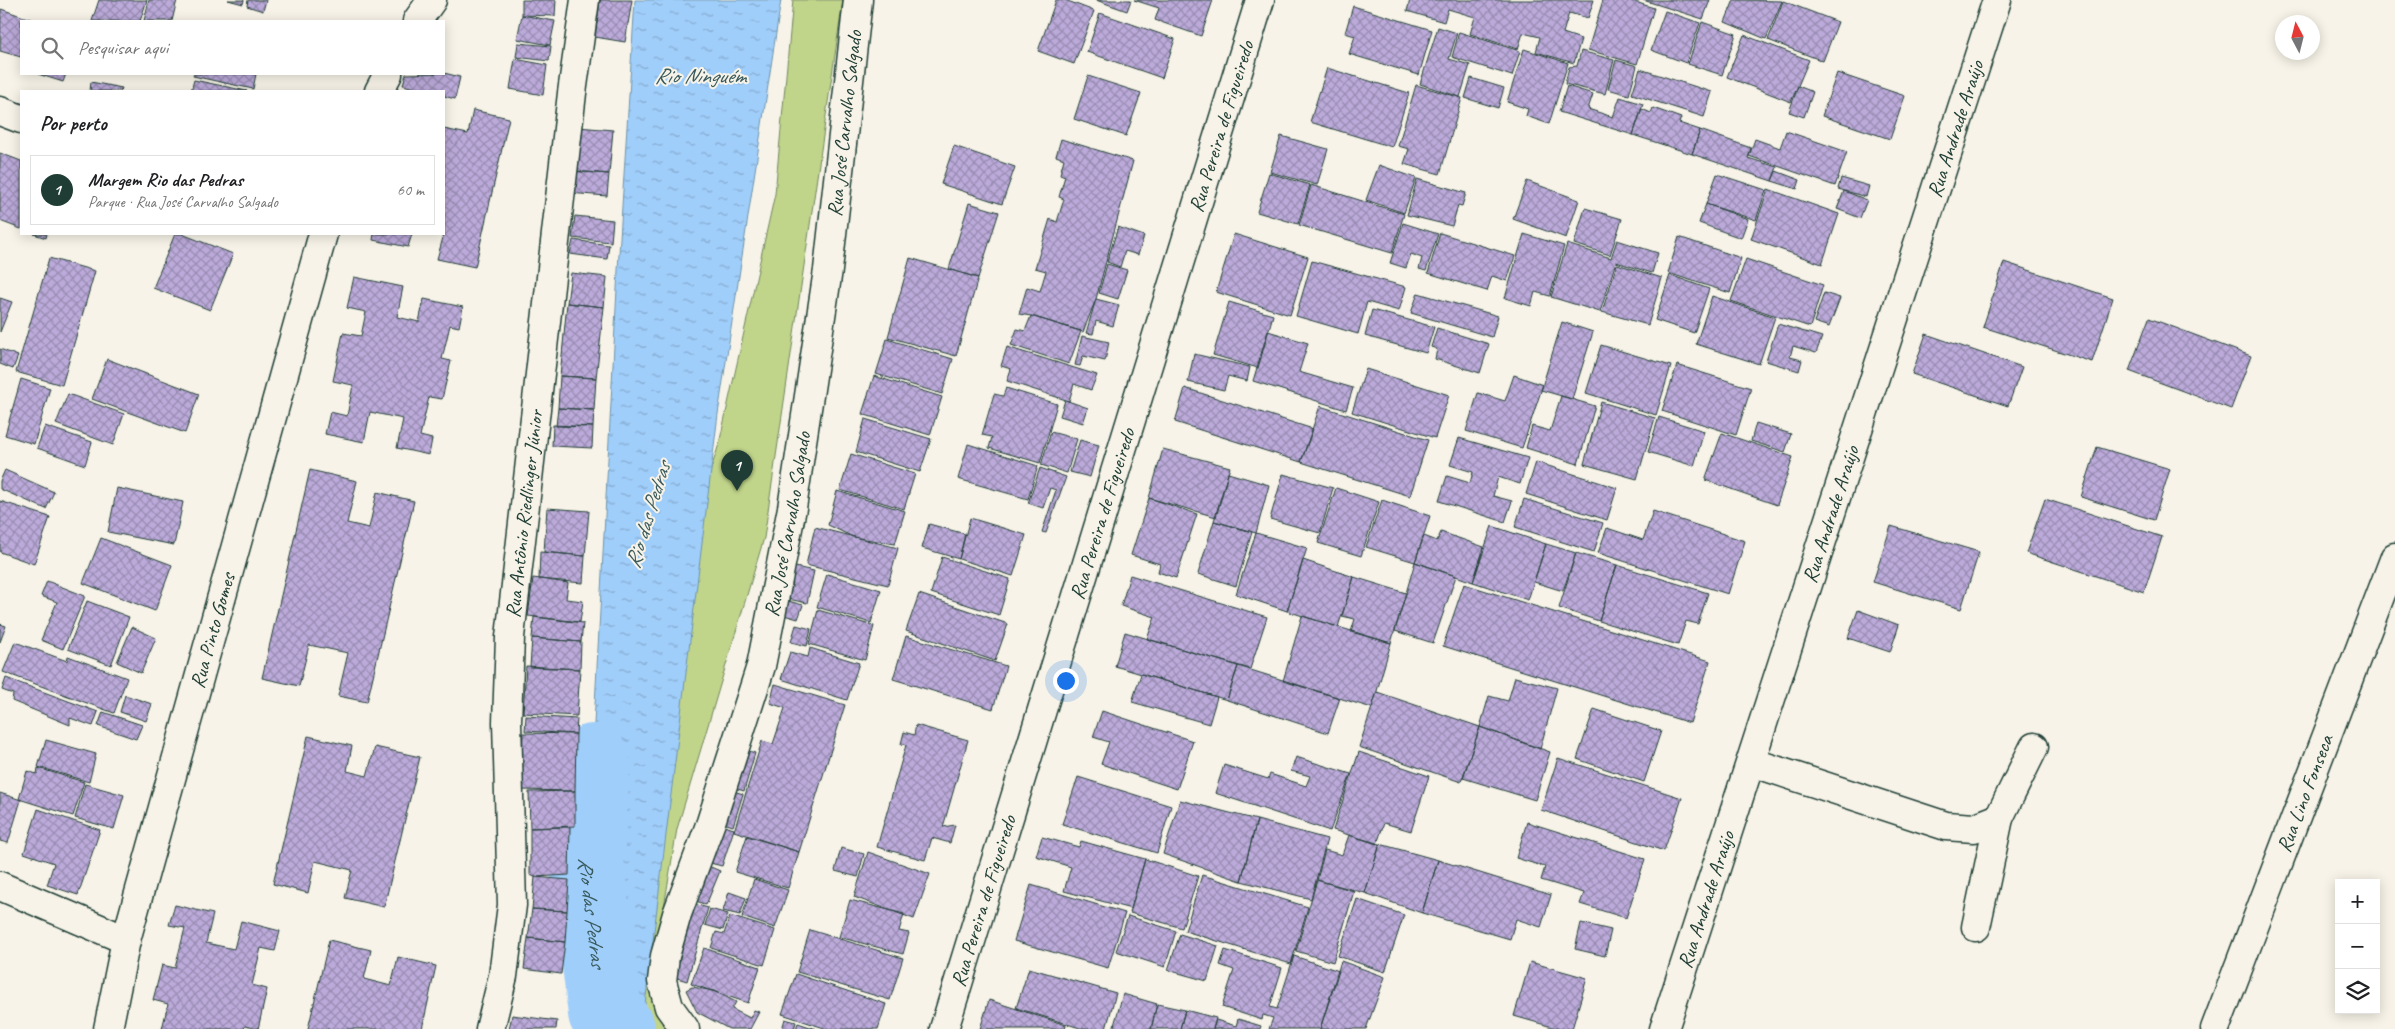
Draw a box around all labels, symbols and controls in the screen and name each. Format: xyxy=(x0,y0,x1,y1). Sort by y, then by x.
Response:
north arrow xyxy=(2275,15,2320,60)
search box xyxy=(20,20,445,75)
street label: Rua José Carvalho Salgado xyxy=(821,28,868,218)
icon: search xyxy=(38,34,66,62)
text: Pesquisar aqui xyxy=(78,36,168,60)
street label: Rua Pereira de Figueiredo xyxy=(1183,36,1260,215)
street label: Rua Andrade Araújo xyxy=(1921,56,1990,201)
water label: Rio Ninguém xyxy=(655,62,748,90)
text: Por perto xyxy=(40,110,107,136)
text: Margem Rio das Pedras xyxy=(88,168,243,192)
text: 1 xyxy=(53,180,61,200)
text: 60 m xyxy=(397,180,424,200)
text: Parque · Rua José Carvalho Salgado xyxy=(88,192,278,212)
street label: Rua Antônio Riedlinger Júnior xyxy=(499,407,549,619)
street label: Rua Pereira de Figueiredo xyxy=(1064,424,1141,602)
street label: Rua José Carvalho Salgado xyxy=(758,429,817,619)
street label: Rua Andrade Araújo xyxy=(1796,441,1865,586)
pin: 1 xyxy=(721,450,753,491)
water label: Rio das Pedras xyxy=(619,456,678,572)
street label: Rua Pinto Gomes xyxy=(184,568,241,691)
your location xyxy=(1053,668,1079,694)
street label: Rua Lino Fonseca xyxy=(2271,729,2340,856)
street label: Rua Pereira de Figueiredo xyxy=(945,811,1022,990)
street label: Rua Andrade Araújo xyxy=(1672,826,1741,971)
water label: Rio das Pedras xyxy=(571,857,613,972)
map controls xyxy=(2335,879,2380,1014)
button: + xyxy=(2335,879,2380,924)
button: − xyxy=(2335,924,2380,969)
button: layers xyxy=(2335,969,2380,1014)

